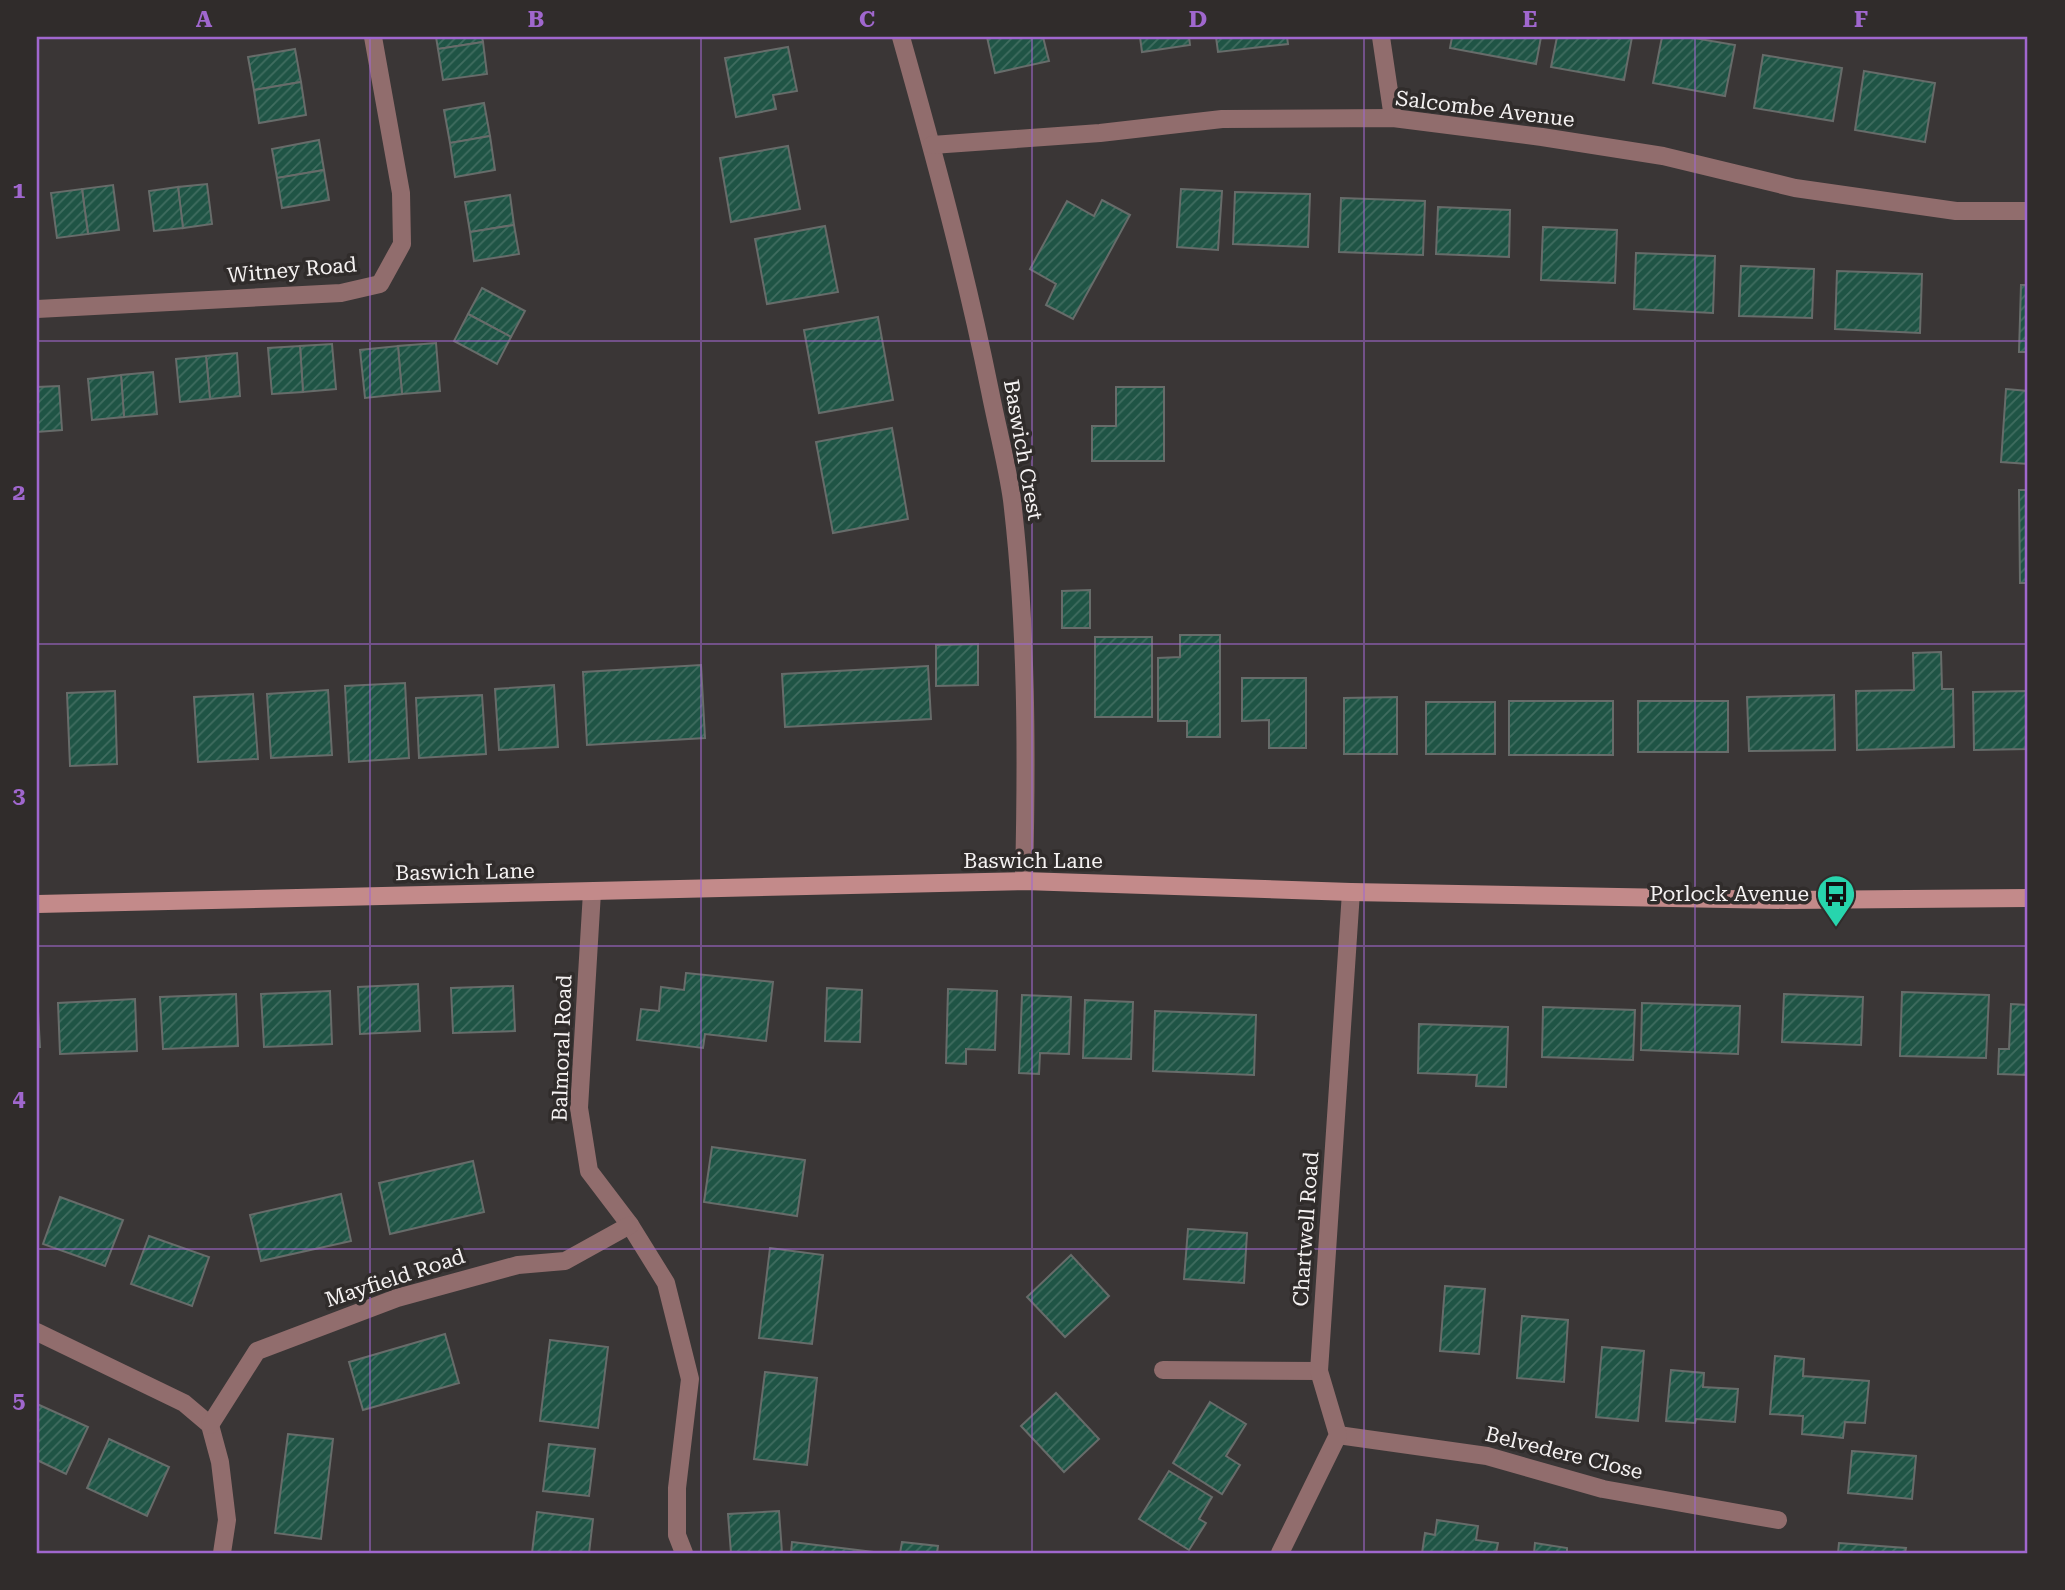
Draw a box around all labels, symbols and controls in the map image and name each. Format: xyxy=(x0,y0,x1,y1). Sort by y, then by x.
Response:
text: A xyxy=(196,6,213,33)
text: B xyxy=(528,6,544,33)
text: C xyxy=(859,6,875,33)
text: D xyxy=(1189,6,1207,33)
text: E xyxy=(1523,6,1537,33)
text: F xyxy=(1854,6,1868,33)
street label: Salcombe Avenue xyxy=(1394,86,1576,132)
text: 1 xyxy=(13,177,26,204)
street label: Witney Road xyxy=(226,252,358,288)
street label: Baswich Crest xyxy=(999,378,1047,523)
text: 2 xyxy=(13,479,25,506)
text: 3 xyxy=(13,782,26,809)
street label: Baswich Lane xyxy=(963,849,1103,873)
street label: Baswich Lane xyxy=(395,859,535,885)
bus stop icon: Porlock Avenue xyxy=(1815,873,1857,928)
place label: Porlock Avenue xyxy=(1649,882,1809,906)
street label: Balmoral Road xyxy=(547,974,577,1122)
text: 4 xyxy=(13,1085,26,1112)
street label: Chartwell Road xyxy=(1289,1150,1323,1307)
street label: Mayfield Road xyxy=(322,1244,468,1312)
text: 5 xyxy=(13,1387,26,1414)
street label: Belvedere Close xyxy=(1483,1422,1645,1484)

